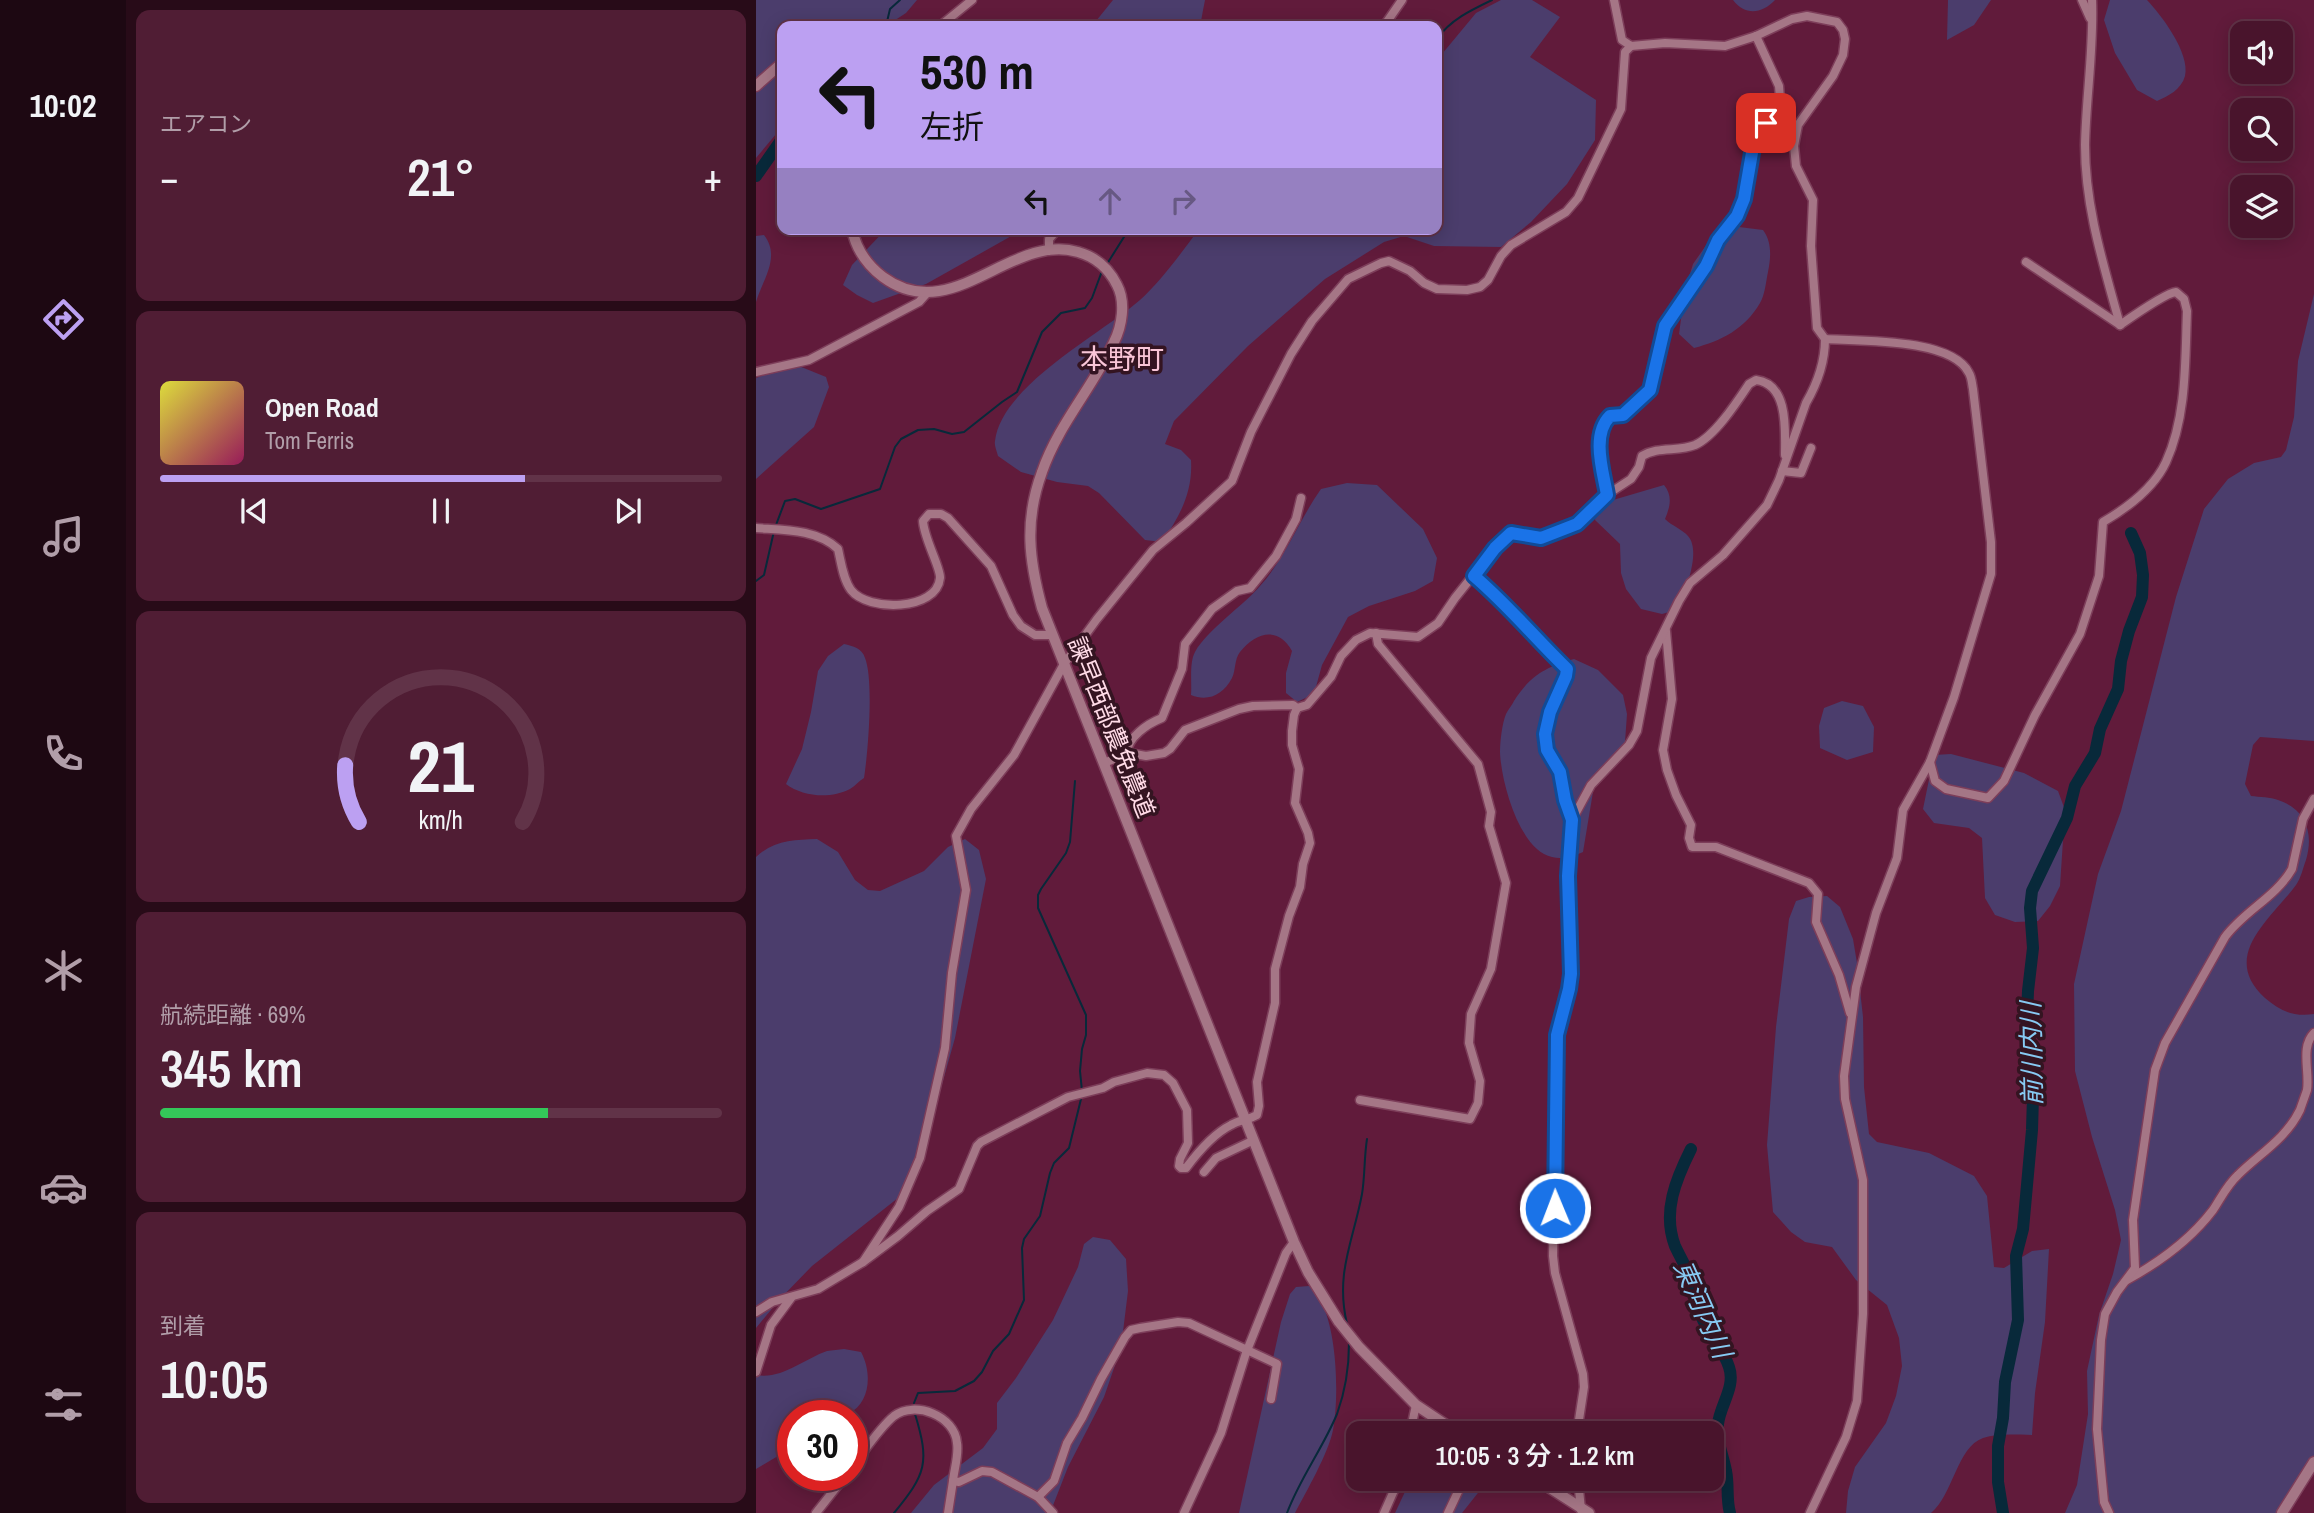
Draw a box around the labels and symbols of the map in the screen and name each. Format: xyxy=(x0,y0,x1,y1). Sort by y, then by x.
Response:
pin xyxy=(1736,93,1796,153)
district label: 本野町 xyxy=(1080,340,1164,378)
street label: 諫早西部農免農道 xyxy=(1061,632,1163,822)
water label: 前川内川 xyxy=(2013,999,2049,1106)
position arrow xyxy=(1518,1171,1592,1245)
water label: 東河内川 xyxy=(1666,1254,1741,1366)
speed limit sign: 30 xyxy=(777,1400,868,1491)

